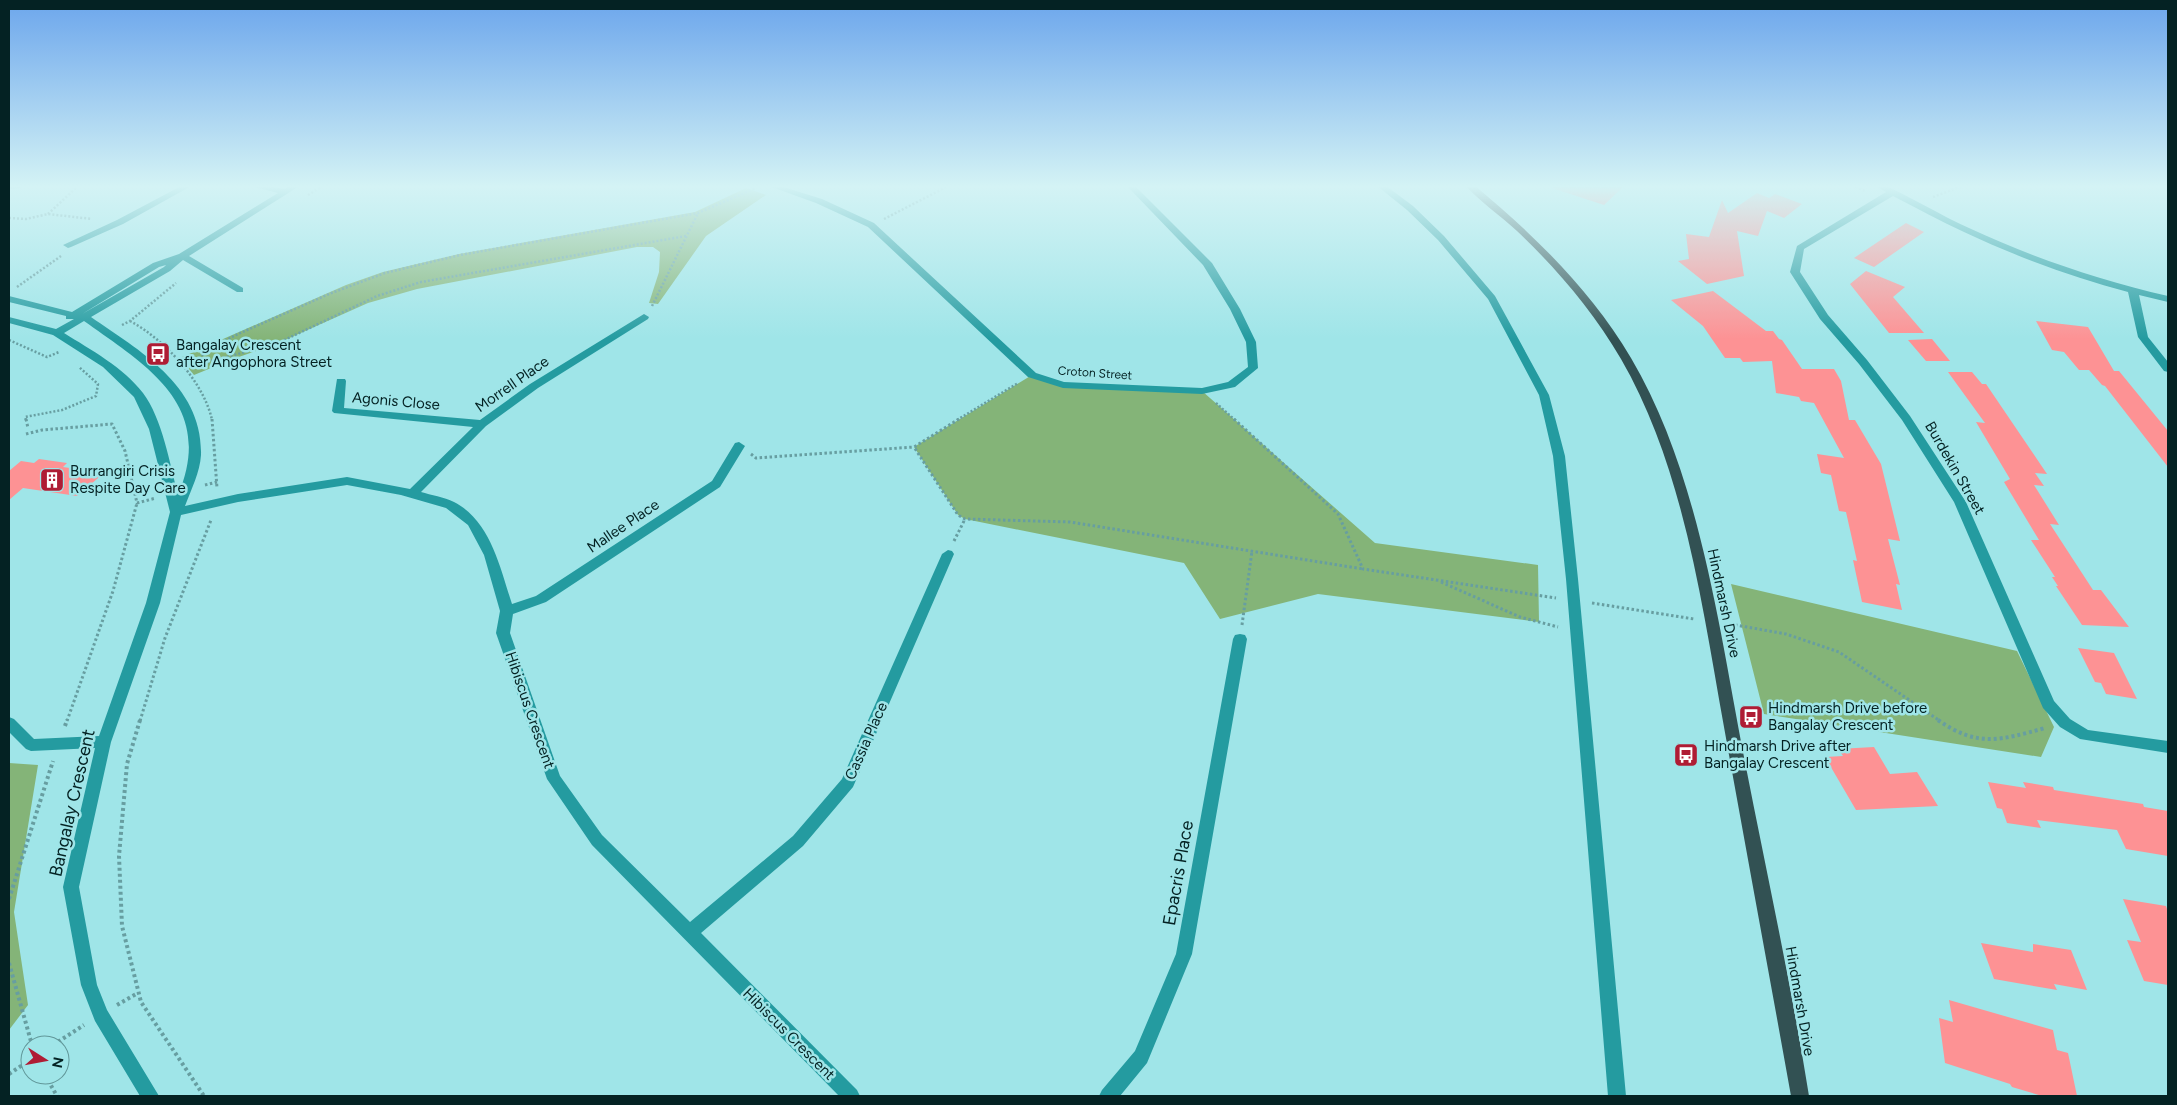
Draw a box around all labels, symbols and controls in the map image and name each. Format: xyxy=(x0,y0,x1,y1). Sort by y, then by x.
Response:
place label: Bangalay Crescent after Angophora Street xyxy=(176,336,333,371)
bus stop icon: Bangalay Crescent after Angophora Street xyxy=(145,341,171,367)
street label: Morrell Place xyxy=(472,352,552,416)
street label: Croton Street xyxy=(1057,363,1133,383)
street label: Agonis Close xyxy=(351,388,441,414)
street label: Burdekin Street xyxy=(1921,418,1989,518)
place label: Burrangiri Crisis Respite Day Care xyxy=(70,462,186,497)
building icon: Burrangiri Crisis Respite Day Care xyxy=(39,467,65,493)
street label: Mallee Place xyxy=(584,495,662,557)
street label: Hindmarsh Drive xyxy=(1704,547,1744,659)
street label: Hibiscus Crescent xyxy=(502,649,559,771)
street label: Cassia Place xyxy=(841,699,891,783)
place label: Hindmarsh Drive before Bangalay Crescent xyxy=(1768,699,1927,734)
bus stop icon: Hindmarsh Drive before Bangalay Crescent xyxy=(1738,704,1764,730)
street label: Bangalay Crescent xyxy=(44,727,100,879)
place label: Hindmarsh Drive after Bangalay Crescent xyxy=(1704,737,1851,772)
bus stop icon: Hindmarsh Drive after Bangalay Crescent xyxy=(1673,742,1699,768)
street label: Epacris Place xyxy=(1158,819,1198,927)
street label: Hindmarsh Drive xyxy=(1781,945,1819,1057)
street label: Hibiscus Crescent xyxy=(739,984,839,1084)
north arrow xyxy=(20,1035,70,1085)
text: N xyxy=(48,1055,67,1069)

